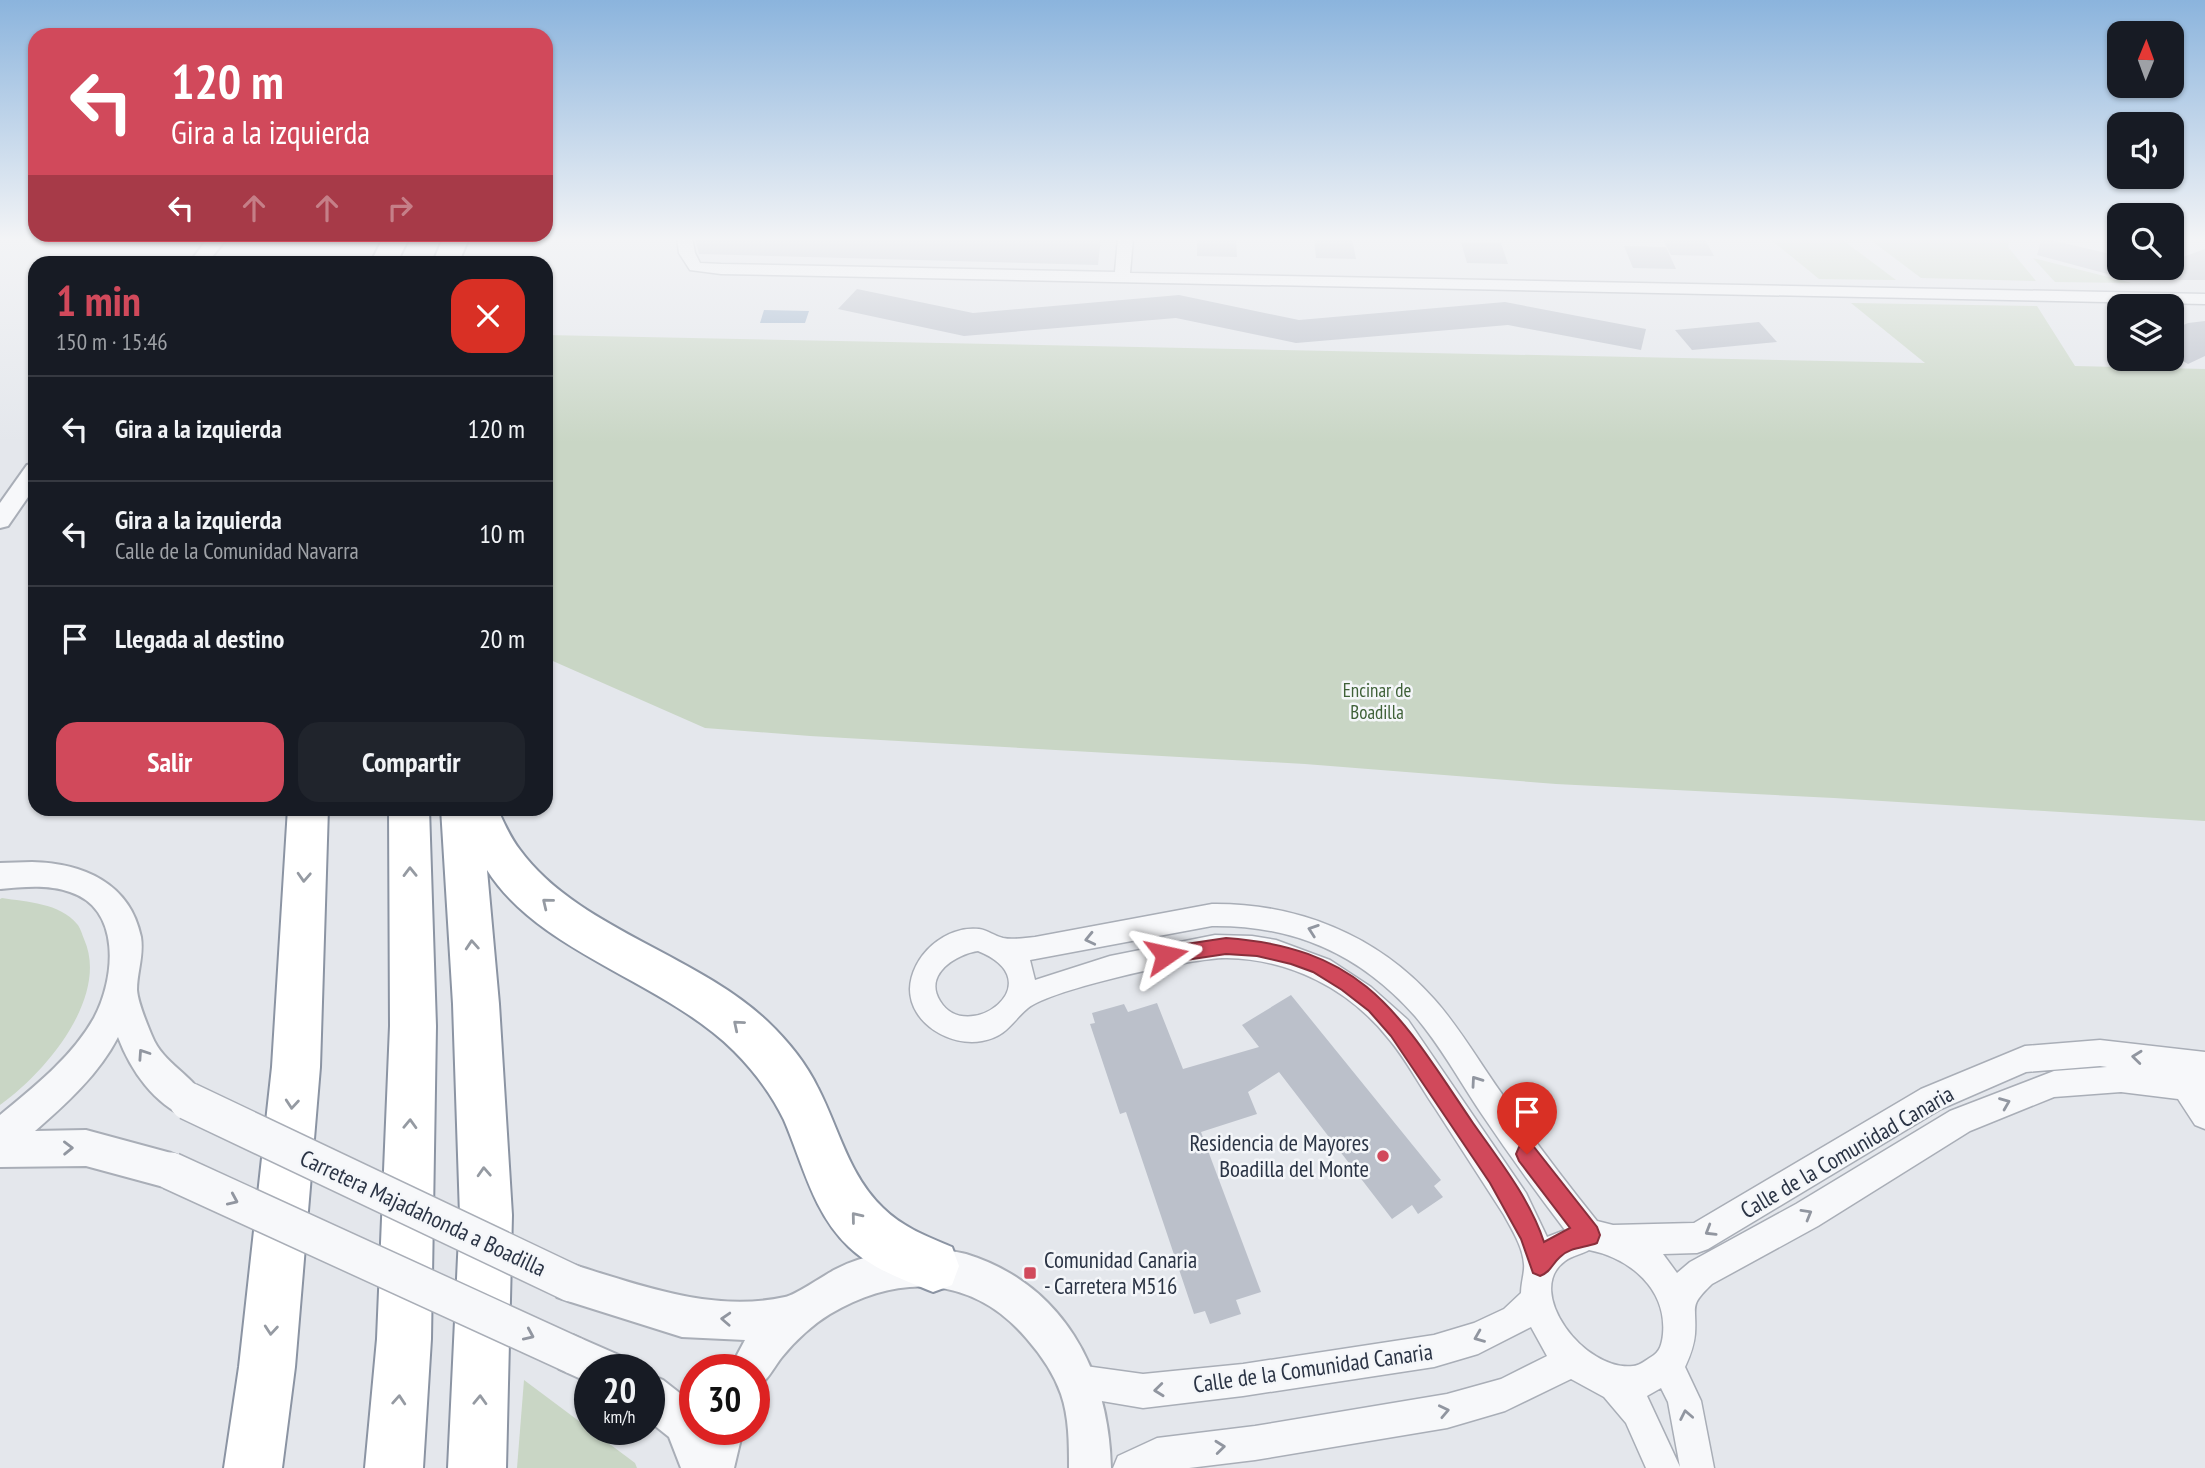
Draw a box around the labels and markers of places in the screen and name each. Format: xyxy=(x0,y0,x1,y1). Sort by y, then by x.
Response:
pin xyxy=(1497,1082,1557,1154)
place label: Residencia de Mayores Boadilla del Monte xyxy=(1189,1128,1369,1183)
marker: Residencia de Mayores Boadilla del Monte xyxy=(1375,1148,1391,1164)
place label: Comunidad Canaria - Carretera M516 xyxy=(1044,1245,1197,1300)
marker: Comunidad Canaria - Carretera M516 xyxy=(1022,1265,1038,1281)

